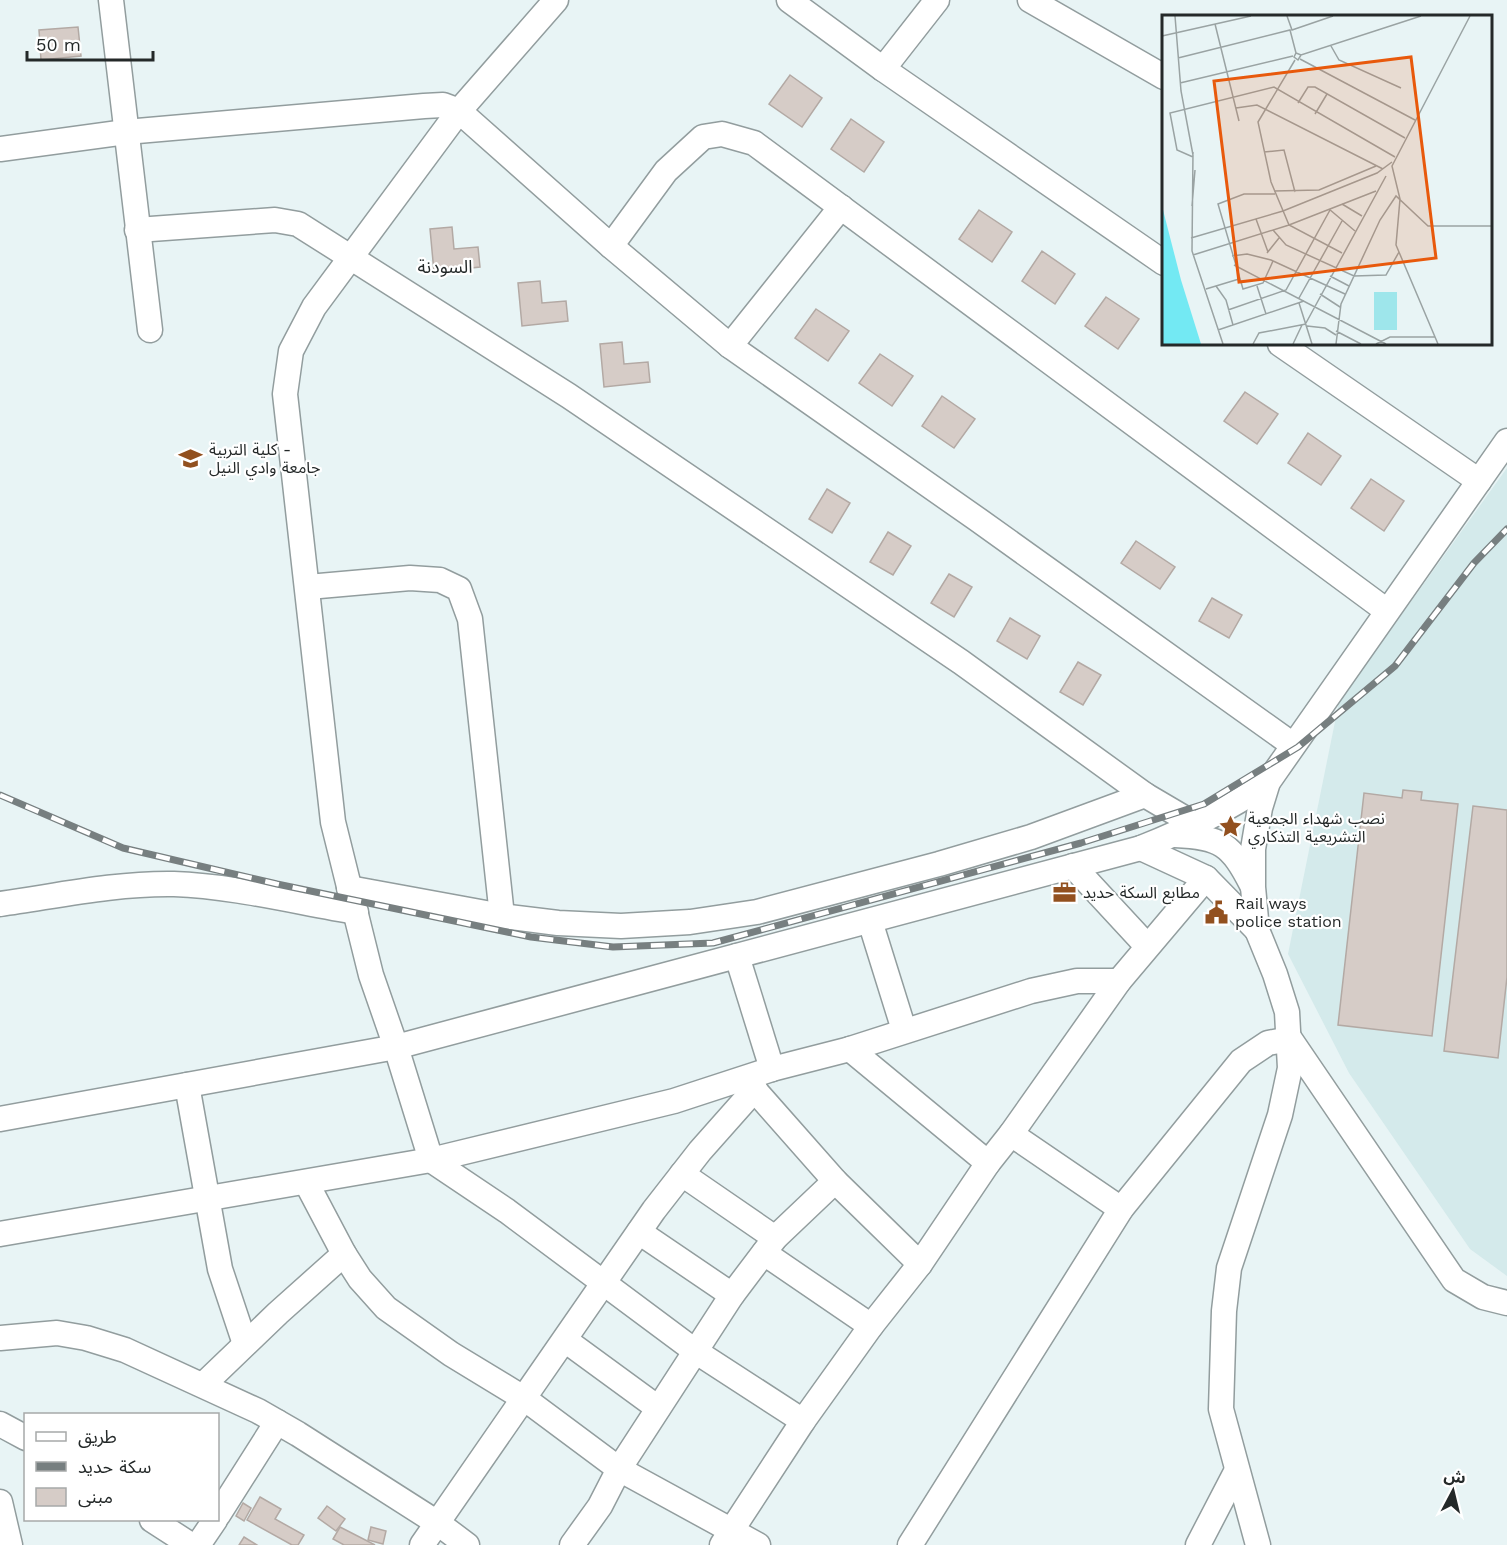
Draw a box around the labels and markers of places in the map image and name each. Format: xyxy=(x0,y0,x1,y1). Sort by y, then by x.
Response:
place label: كلية التربية - جامعة وادي النيل xyxy=(209,440,320,479)
school or university icon: كلية التربية - جامعة وادي النيل xyxy=(178,445,204,471)
place label: نصب شهداء الجمعية التشريعية التذكاري xyxy=(1248,809,1385,848)
place icon: نصب شهداء الجمعية التشريعية التذكاري xyxy=(1217,814,1243,840)
office icon: مطابع السكة حديد xyxy=(1052,879,1078,905)
place label: مطابع السكة حديد xyxy=(1083,883,1200,905)
place label: Rail ways police station xyxy=(1235,894,1342,931)
public building icon: Rail ways police station xyxy=(1204,899,1230,925)

